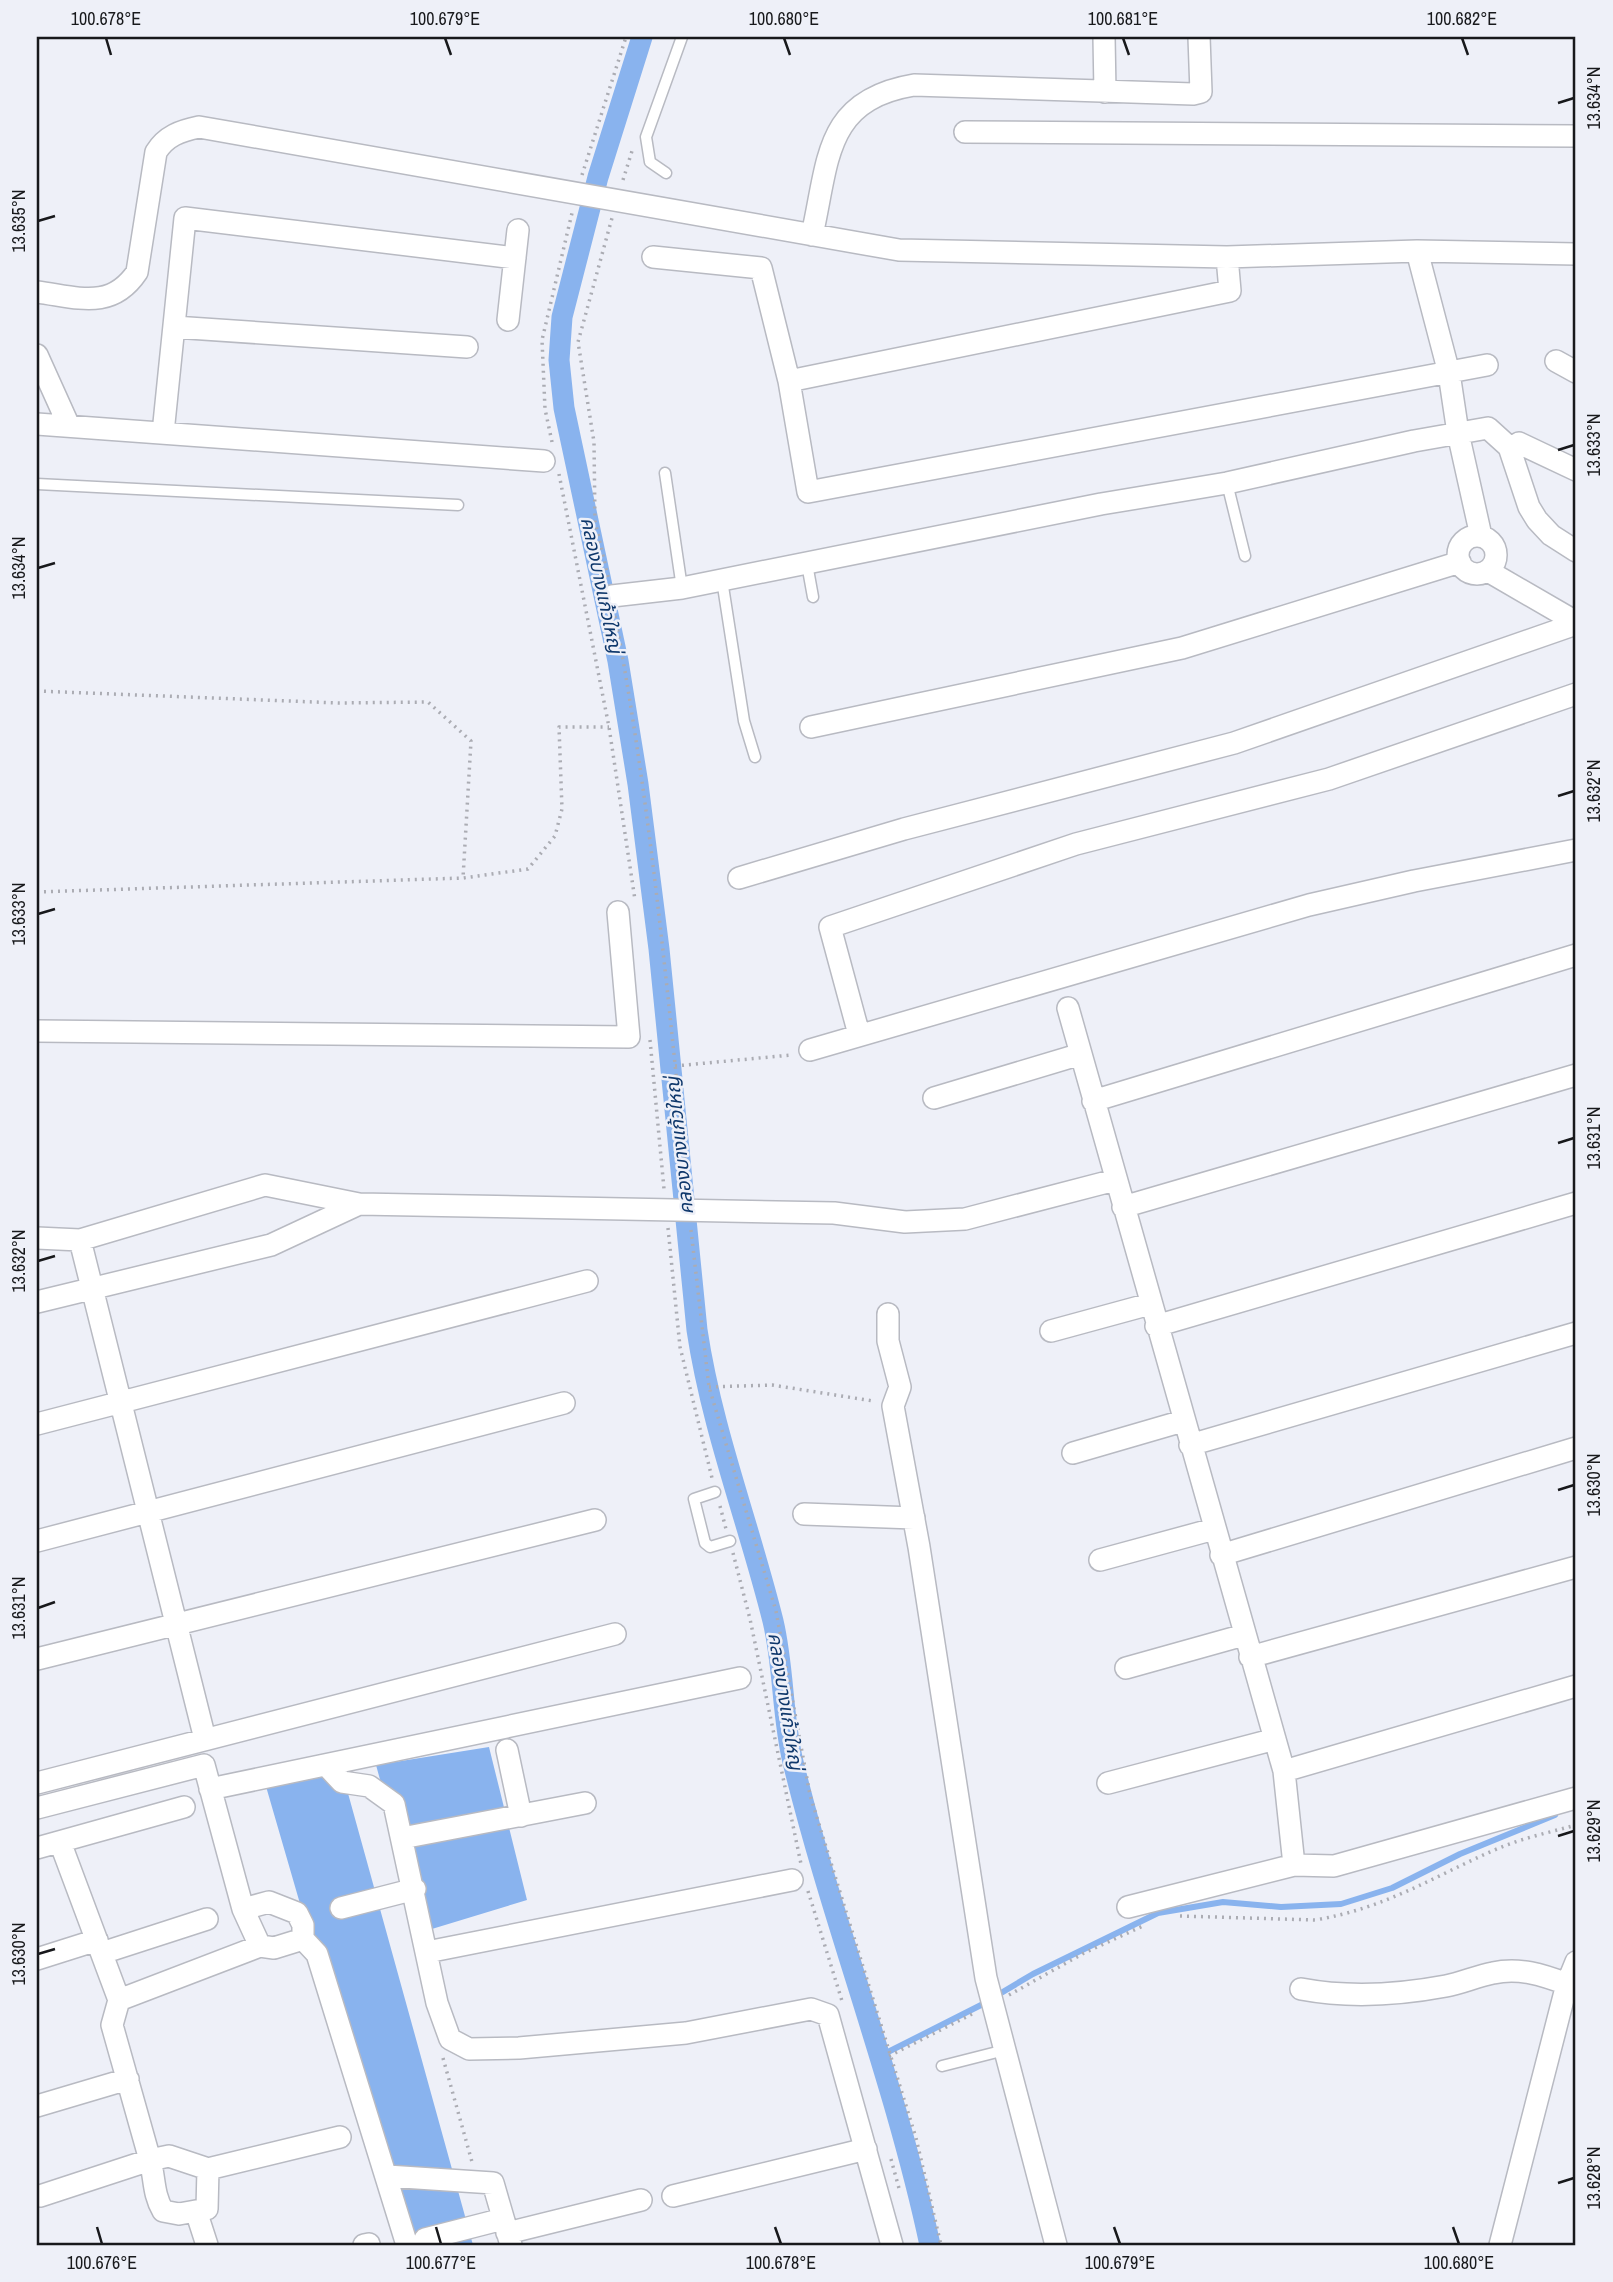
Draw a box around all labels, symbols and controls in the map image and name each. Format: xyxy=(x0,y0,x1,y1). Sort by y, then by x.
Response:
text: 100.678°E xyxy=(71,6,141,31)
text: 100.679°E xyxy=(410,6,480,31)
text: 100.680°E xyxy=(749,6,819,31)
text: 100.681°E xyxy=(1088,6,1158,31)
text: 100.682°E xyxy=(1427,6,1497,31)
text: 13.634°N xyxy=(1581,67,1606,130)
text: 13.635°N xyxy=(6,190,31,253)
text: 13.633°N xyxy=(1581,414,1606,477)
water label: คลองบางแก้วใหญ่ xyxy=(575,515,630,658)
text: 13.634°N xyxy=(6,537,31,600)
text: 13.632°N xyxy=(1581,760,1606,823)
text: 13.633°N xyxy=(6,883,31,946)
water label: คลองบางแก้วใหญ่ xyxy=(659,1073,699,1216)
text: 13.631°N xyxy=(1581,1107,1606,1170)
text: 13.632°N xyxy=(6,1230,31,1293)
text: 13.630°N xyxy=(1581,1454,1606,1517)
text: 13.631°N xyxy=(6,1577,31,1640)
water label: คลองบางแก้วใหญ่ xyxy=(762,1631,810,1774)
text: 13.629°N xyxy=(1581,1800,1606,1863)
text: 13.630°N xyxy=(6,1923,31,1986)
text: 13.628°N xyxy=(1581,2147,1606,2210)
text: 100.676°E xyxy=(67,2250,137,2275)
text: 100.677°E xyxy=(406,2250,476,2275)
text: 100.678°E xyxy=(746,2250,816,2275)
text: 100.679°E xyxy=(1085,2250,1155,2275)
text: 100.680°E xyxy=(1424,2250,1494,2275)

